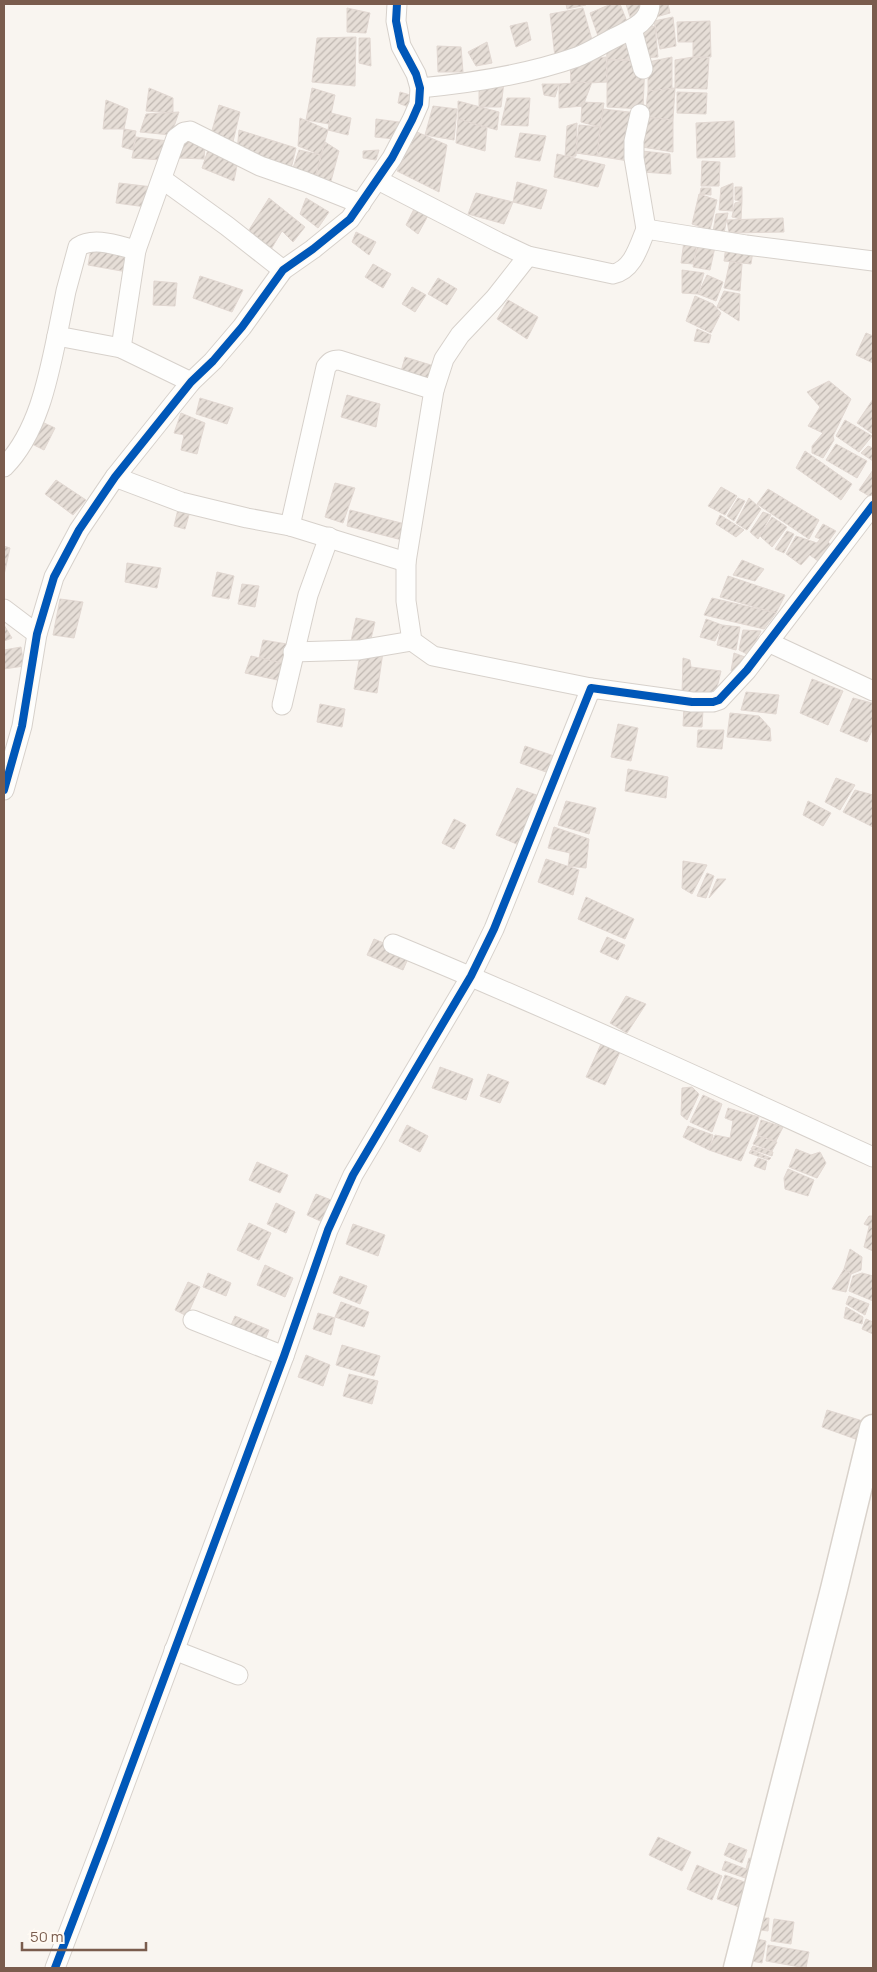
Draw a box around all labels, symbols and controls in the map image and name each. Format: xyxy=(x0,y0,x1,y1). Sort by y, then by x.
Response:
scale bar xyxy=(22,1920,146,1952)
text: 50 m xyxy=(30,1926,64,1947)

